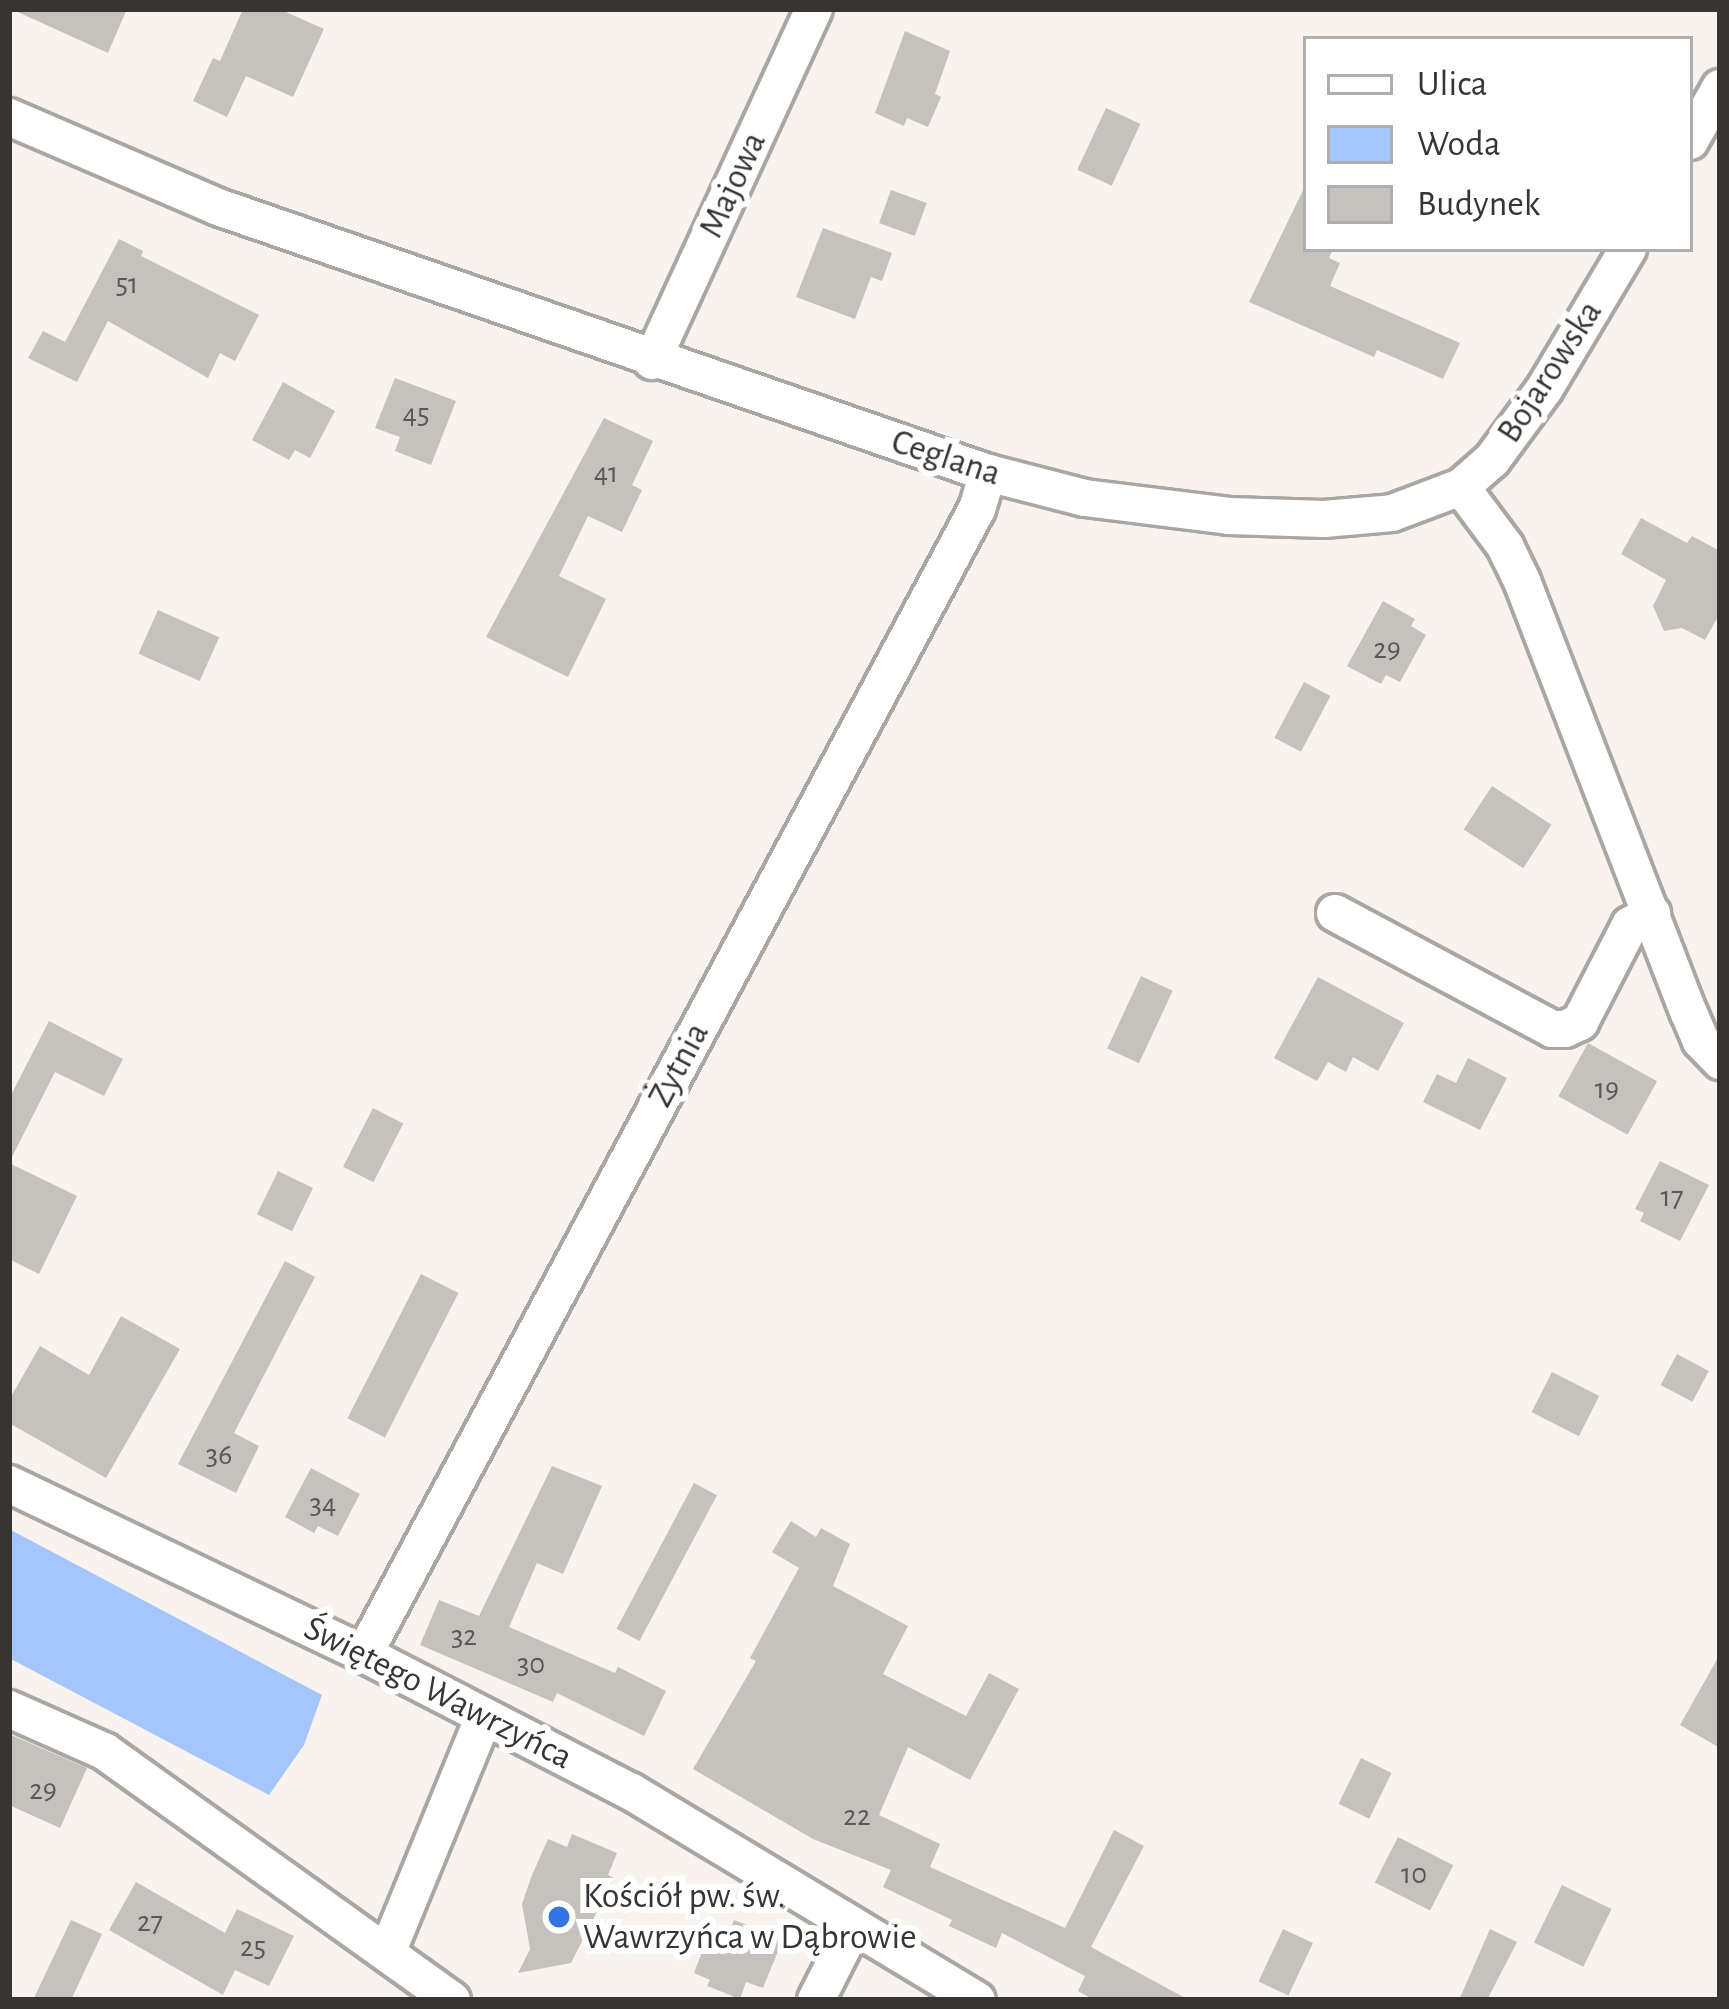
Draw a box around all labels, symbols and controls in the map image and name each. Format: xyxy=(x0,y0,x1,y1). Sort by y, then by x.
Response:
legend xyxy=(1303,36,1693,252)
text: Ulica xyxy=(1417,66,1487,102)
street label: Majowa xyxy=(690,125,776,245)
text: Woda xyxy=(1417,126,1501,162)
text: Budynek xyxy=(1417,186,1540,222)
house number: 51 xyxy=(116,266,138,302)
street label: Bojarowska xyxy=(1488,293,1612,451)
house number: 45 xyxy=(403,396,429,432)
street label: Ceglana xyxy=(886,420,1006,496)
house number: 41 xyxy=(594,455,618,491)
house number: 29 xyxy=(1373,631,1401,667)
street label: Żytnia xyxy=(639,1016,719,1114)
house number: 19 xyxy=(1595,1071,1619,1107)
house number: 17 xyxy=(1661,1179,1683,1215)
house number: 36 xyxy=(206,1437,232,1473)
house number: 34 xyxy=(310,1486,336,1522)
street label: Świętego Wawrzyńca xyxy=(297,1607,579,1779)
house number: 32 xyxy=(451,1618,477,1654)
house number: 30 xyxy=(517,1646,545,1682)
house number: 29 xyxy=(29,1772,57,1808)
house number: 22 xyxy=(843,1798,871,1834)
house number: 10 xyxy=(1401,1856,1427,1892)
place label: Kościół pw. św. Wawrzyńca w Dąbrowie xyxy=(583,1874,917,1959)
house number: 27 xyxy=(137,1904,163,1940)
marker: Kościół pw. św. Wawrzyńca w Dąbrowie xyxy=(546,1904,572,1930)
house number: 25 xyxy=(240,1929,266,1965)

